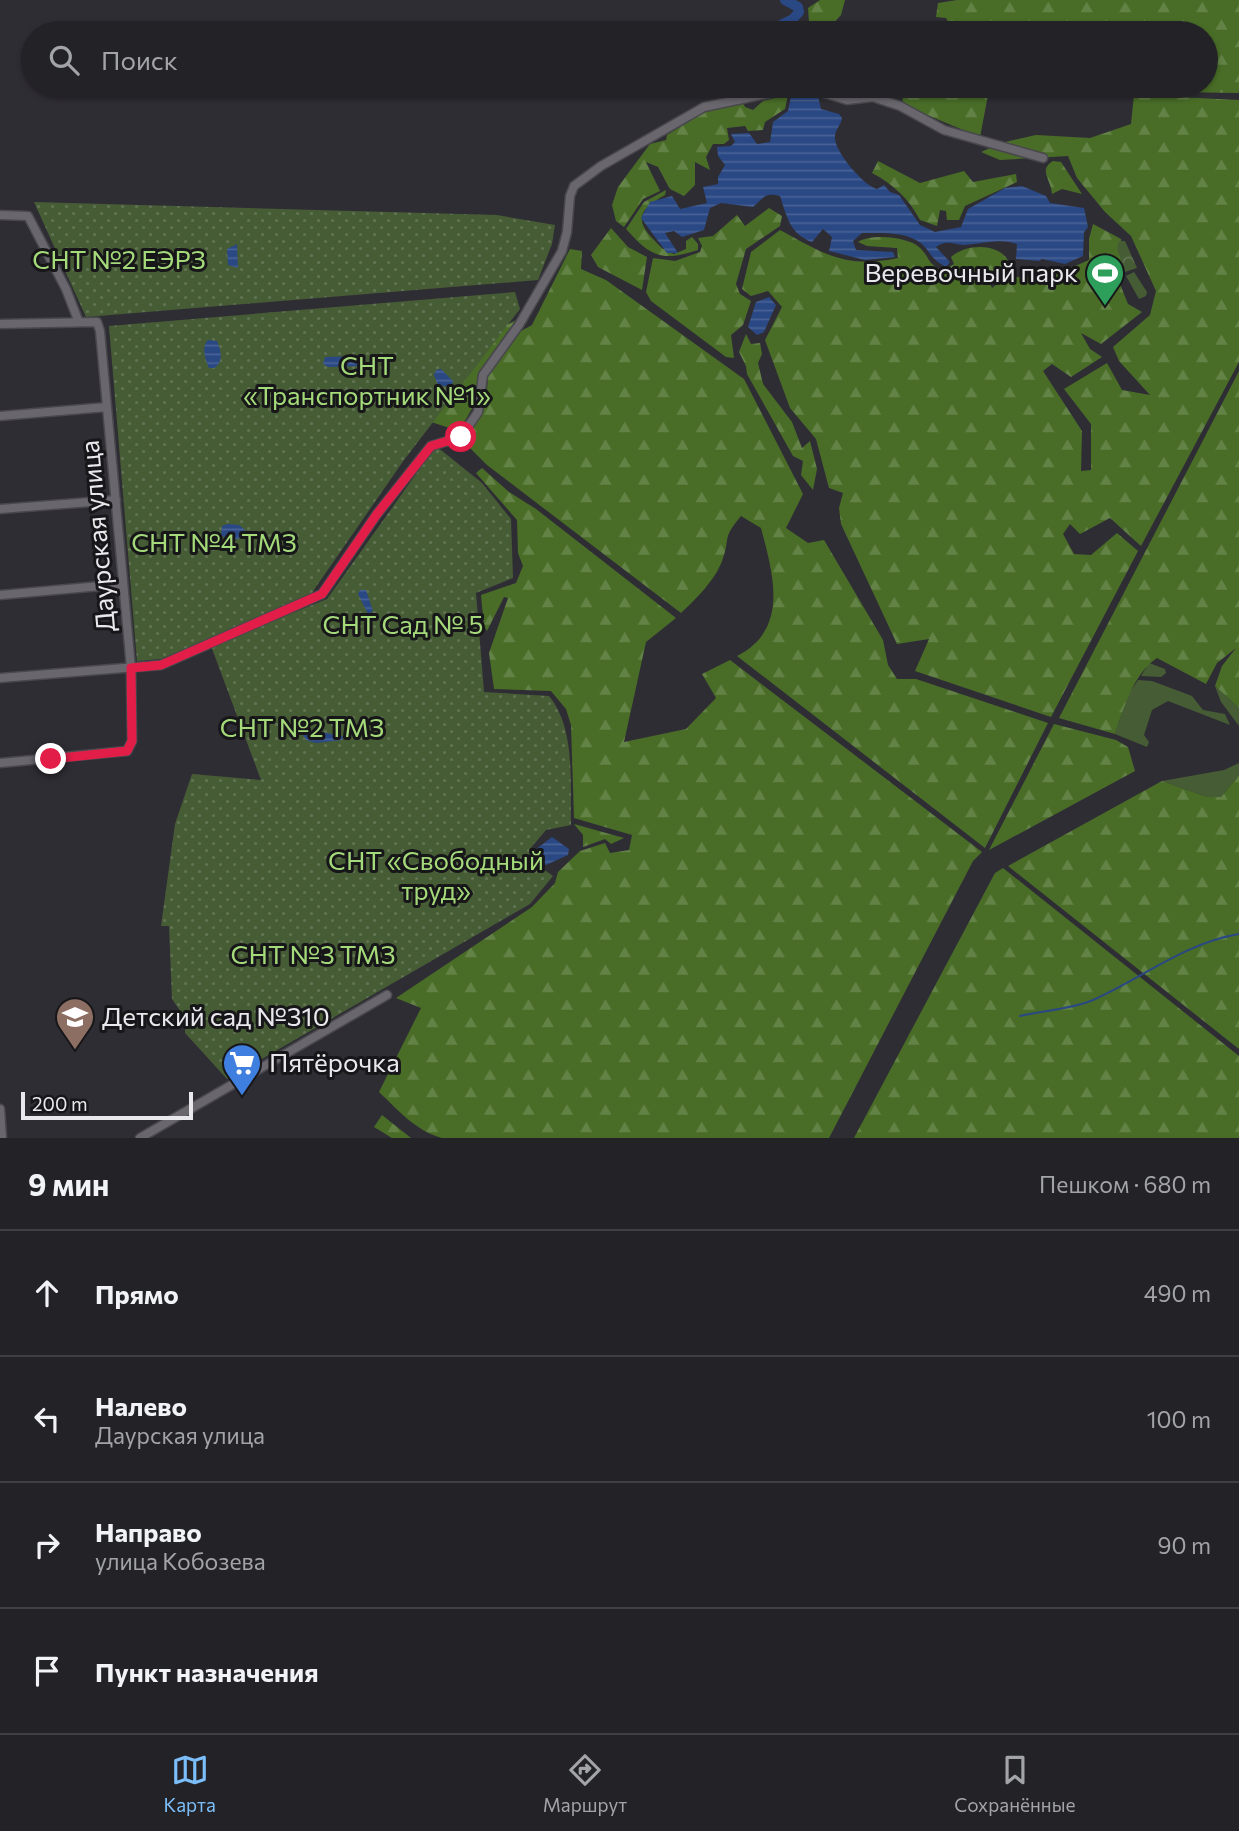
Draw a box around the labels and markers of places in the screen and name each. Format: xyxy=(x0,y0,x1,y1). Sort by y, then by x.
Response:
sports icon: Веревочный парк xyxy=(1084,252,1126,307)
place label: Веревочный парк xyxy=(865,256,1078,287)
school or university icon: Детский сад №310 xyxy=(54,996,96,1051)
place label: Детский сад №310 xyxy=(102,1000,330,1031)
supermarket icon: Пятёрочка xyxy=(221,1042,263,1097)
place label: Пятёрочка xyxy=(269,1046,400,1077)

